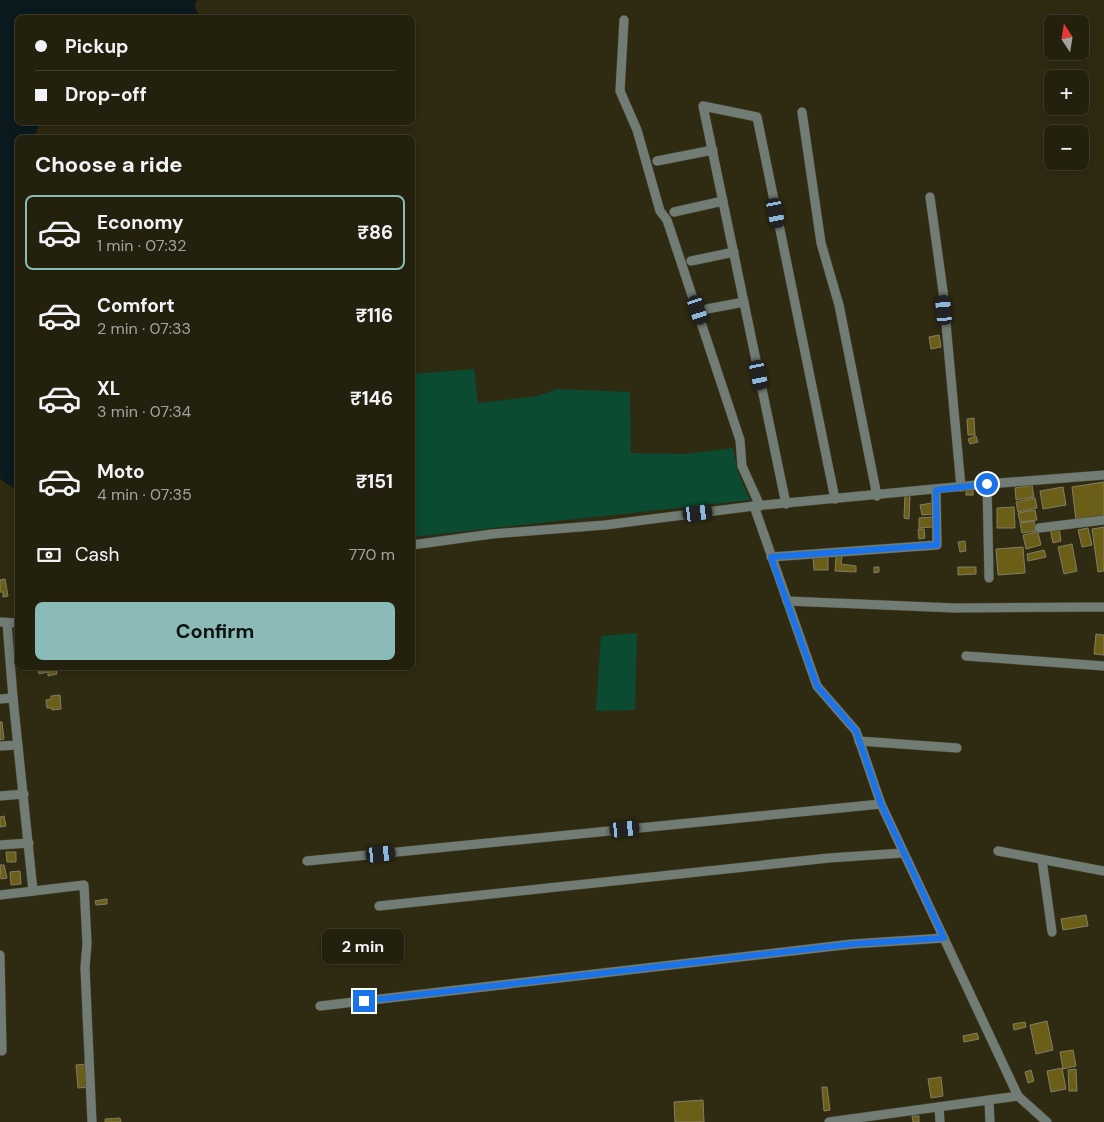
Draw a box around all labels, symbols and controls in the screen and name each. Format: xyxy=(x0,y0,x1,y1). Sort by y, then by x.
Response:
north arrow xyxy=(1044,15,1089,60)
map controls xyxy=(1044,15,1089,170)
text: Pickup xyxy=(65,34,129,59)
button: + xyxy=(1044,70,1089,115)
text: Drop-off xyxy=(65,82,147,107)
button: − xyxy=(1044,125,1089,170)
text: Choose a ride xyxy=(35,150,183,179)
car xyxy=(765,197,786,229)
icon: car xyxy=(37,210,82,255)
text: Economy xyxy=(97,210,184,235)
text: ₹86 xyxy=(357,220,393,245)
text: 1 min · 07:32 xyxy=(97,235,186,256)
icon: car xyxy=(37,293,82,338)
text: Comfort xyxy=(97,293,175,318)
car xyxy=(686,293,709,327)
car xyxy=(935,294,952,326)
text: ₹116 xyxy=(355,303,393,328)
text: 2 min · 07:33 xyxy=(97,318,191,339)
car xyxy=(748,359,769,391)
icon: car xyxy=(37,376,82,421)
text: XL xyxy=(97,376,120,401)
text: ₹146 xyxy=(350,386,393,411)
text: 3 min · 07:34 xyxy=(97,401,191,422)
icon: car xyxy=(37,459,82,504)
text: Moto xyxy=(97,459,145,484)
text: ₹151 xyxy=(356,469,393,494)
route start xyxy=(976,473,998,495)
text: 4 min · 07:35 xyxy=(97,484,192,505)
car xyxy=(682,504,713,522)
icon: cash xyxy=(35,541,63,569)
text: Cash xyxy=(75,542,119,567)
text: 770 m xyxy=(349,544,395,565)
button: Confirm xyxy=(35,602,395,660)
car xyxy=(609,820,640,838)
car xyxy=(365,845,396,863)
callout: 2 min xyxy=(323,928,405,964)
text: 2 min xyxy=(342,936,384,957)
route end xyxy=(353,990,375,1012)

